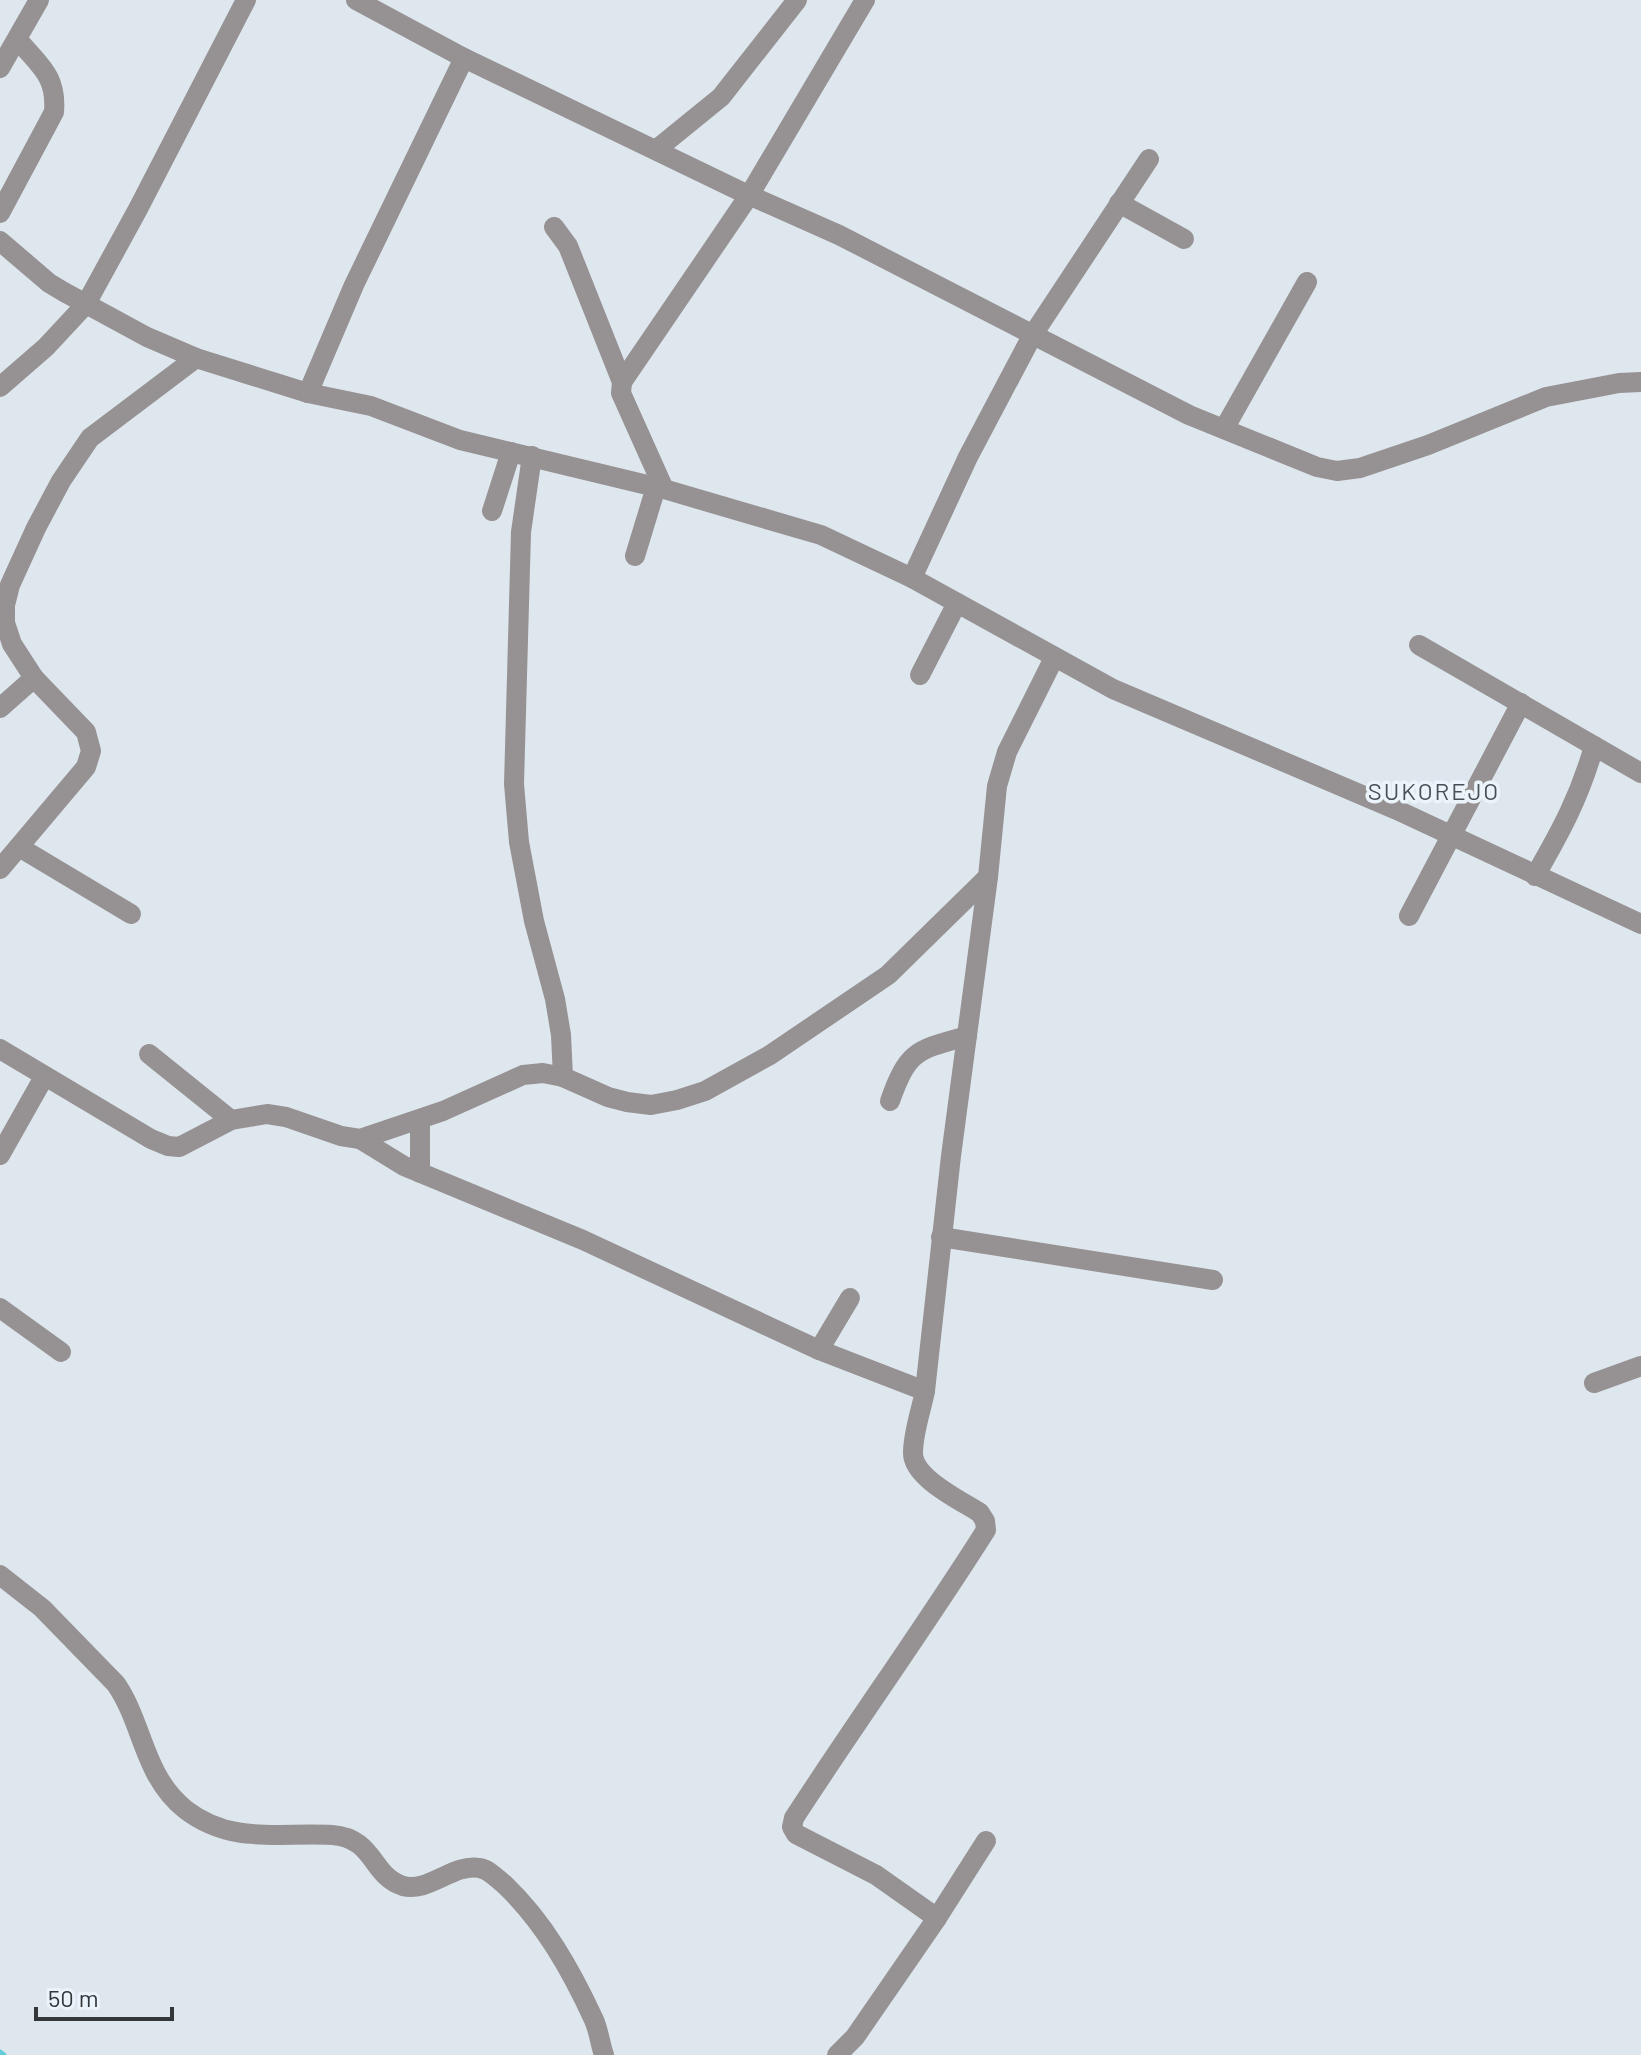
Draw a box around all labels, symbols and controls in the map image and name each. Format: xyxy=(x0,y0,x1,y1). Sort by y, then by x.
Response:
district label: SUKOREJO xyxy=(1368,776,1500,805)
scale bar xyxy=(36,1971,172,2021)
text: 50 m xyxy=(48,1983,99,2012)

